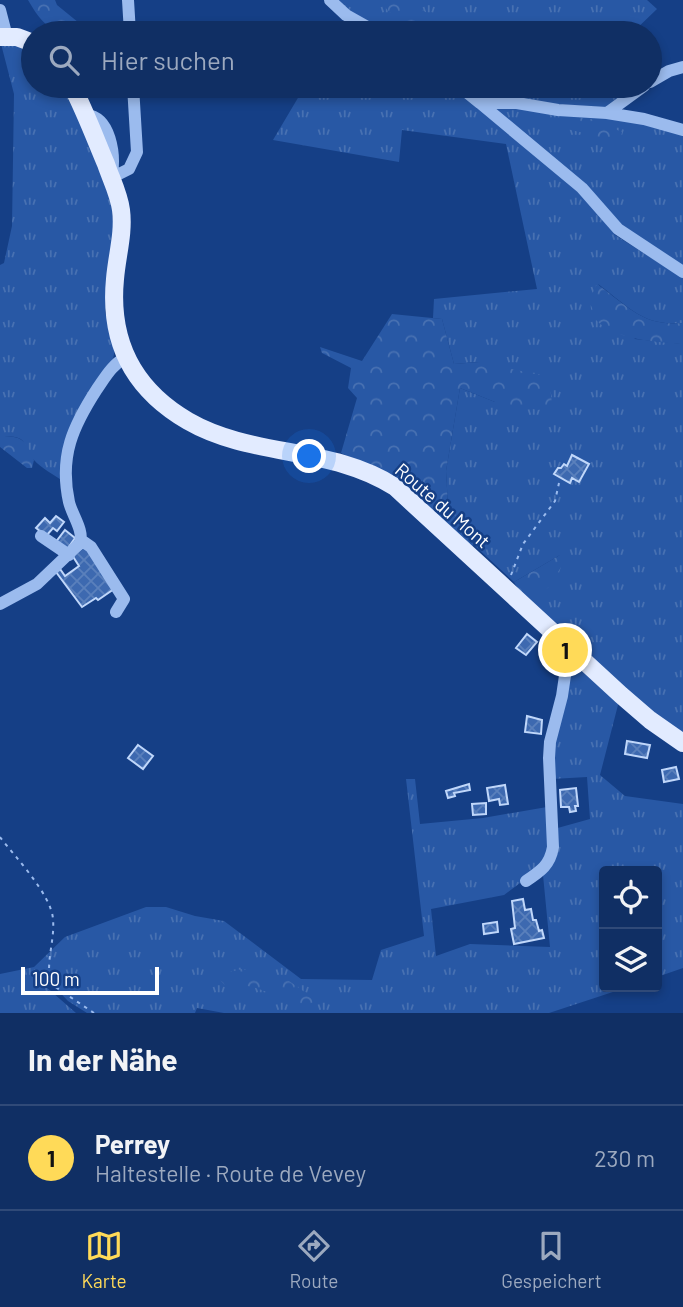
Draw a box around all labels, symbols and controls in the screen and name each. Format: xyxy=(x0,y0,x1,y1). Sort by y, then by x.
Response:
search box xyxy=(21,21,662,98)
icon: search xyxy=(45,41,83,79)
text: Hier suchen xyxy=(101,44,235,75)
your location xyxy=(292,439,326,473)
street label: Route du Mont xyxy=(391,458,495,552)
pin: 1 xyxy=(542,624,588,676)
map controls xyxy=(599,866,662,992)
button: locate xyxy=(599,866,662,929)
button: layers xyxy=(599,929,662,992)
scale bar xyxy=(21,964,159,996)
text: 100 m xyxy=(32,967,80,990)
text: In der Nähe xyxy=(28,1041,178,1077)
text: Perrey xyxy=(95,1128,170,1159)
text: 1 xyxy=(47,1144,55,1172)
text: 230 m xyxy=(594,1144,655,1172)
text: Haltestelle · Route de Vevey xyxy=(95,1159,366,1187)
tab: Karte xyxy=(81,1227,127,1292)
tab: Route xyxy=(290,1227,338,1292)
tab: Gespeichert xyxy=(501,1227,602,1292)

